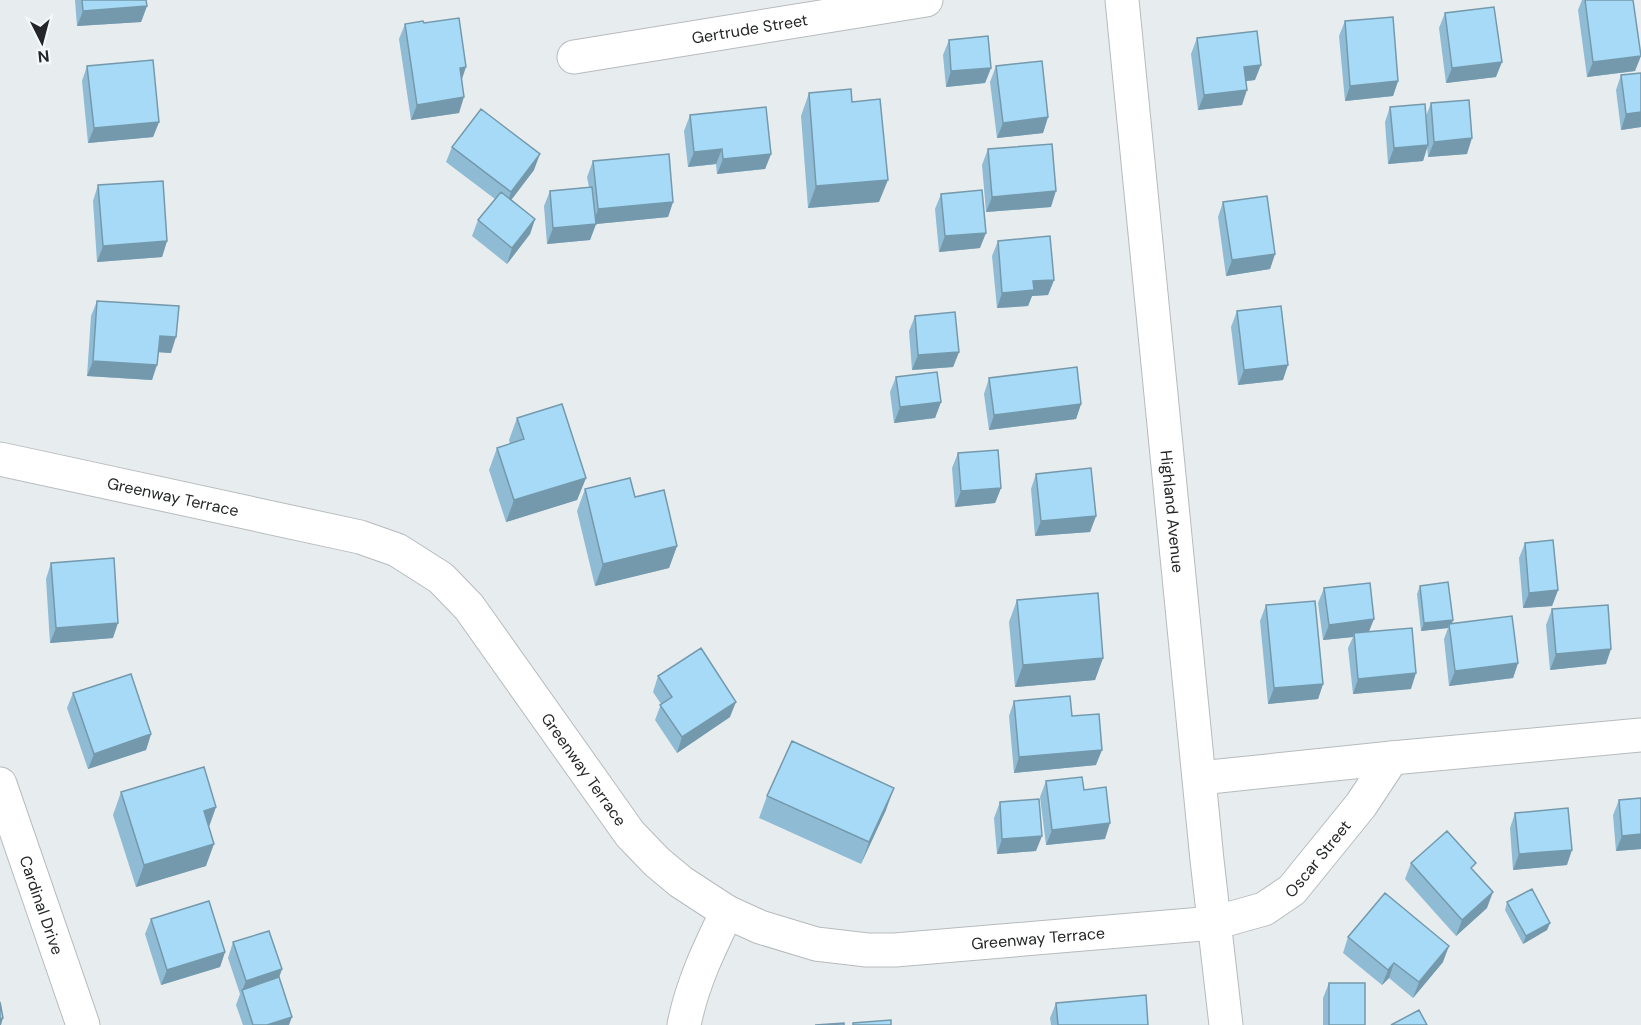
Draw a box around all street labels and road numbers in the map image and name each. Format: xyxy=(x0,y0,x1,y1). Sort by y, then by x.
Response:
street label: Gertrude Street xyxy=(690,9,809,49)
street label: Highland Avenue xyxy=(1156,449,1189,574)
street label: Greenway Terrace xyxy=(105,473,241,521)
street label: Greenway Terrace xyxy=(536,709,631,830)
street label: Oscar Street xyxy=(1281,816,1356,903)
street label: Cardinal Drive xyxy=(14,853,68,957)
street label: Greenway Terrace xyxy=(970,922,1106,955)

